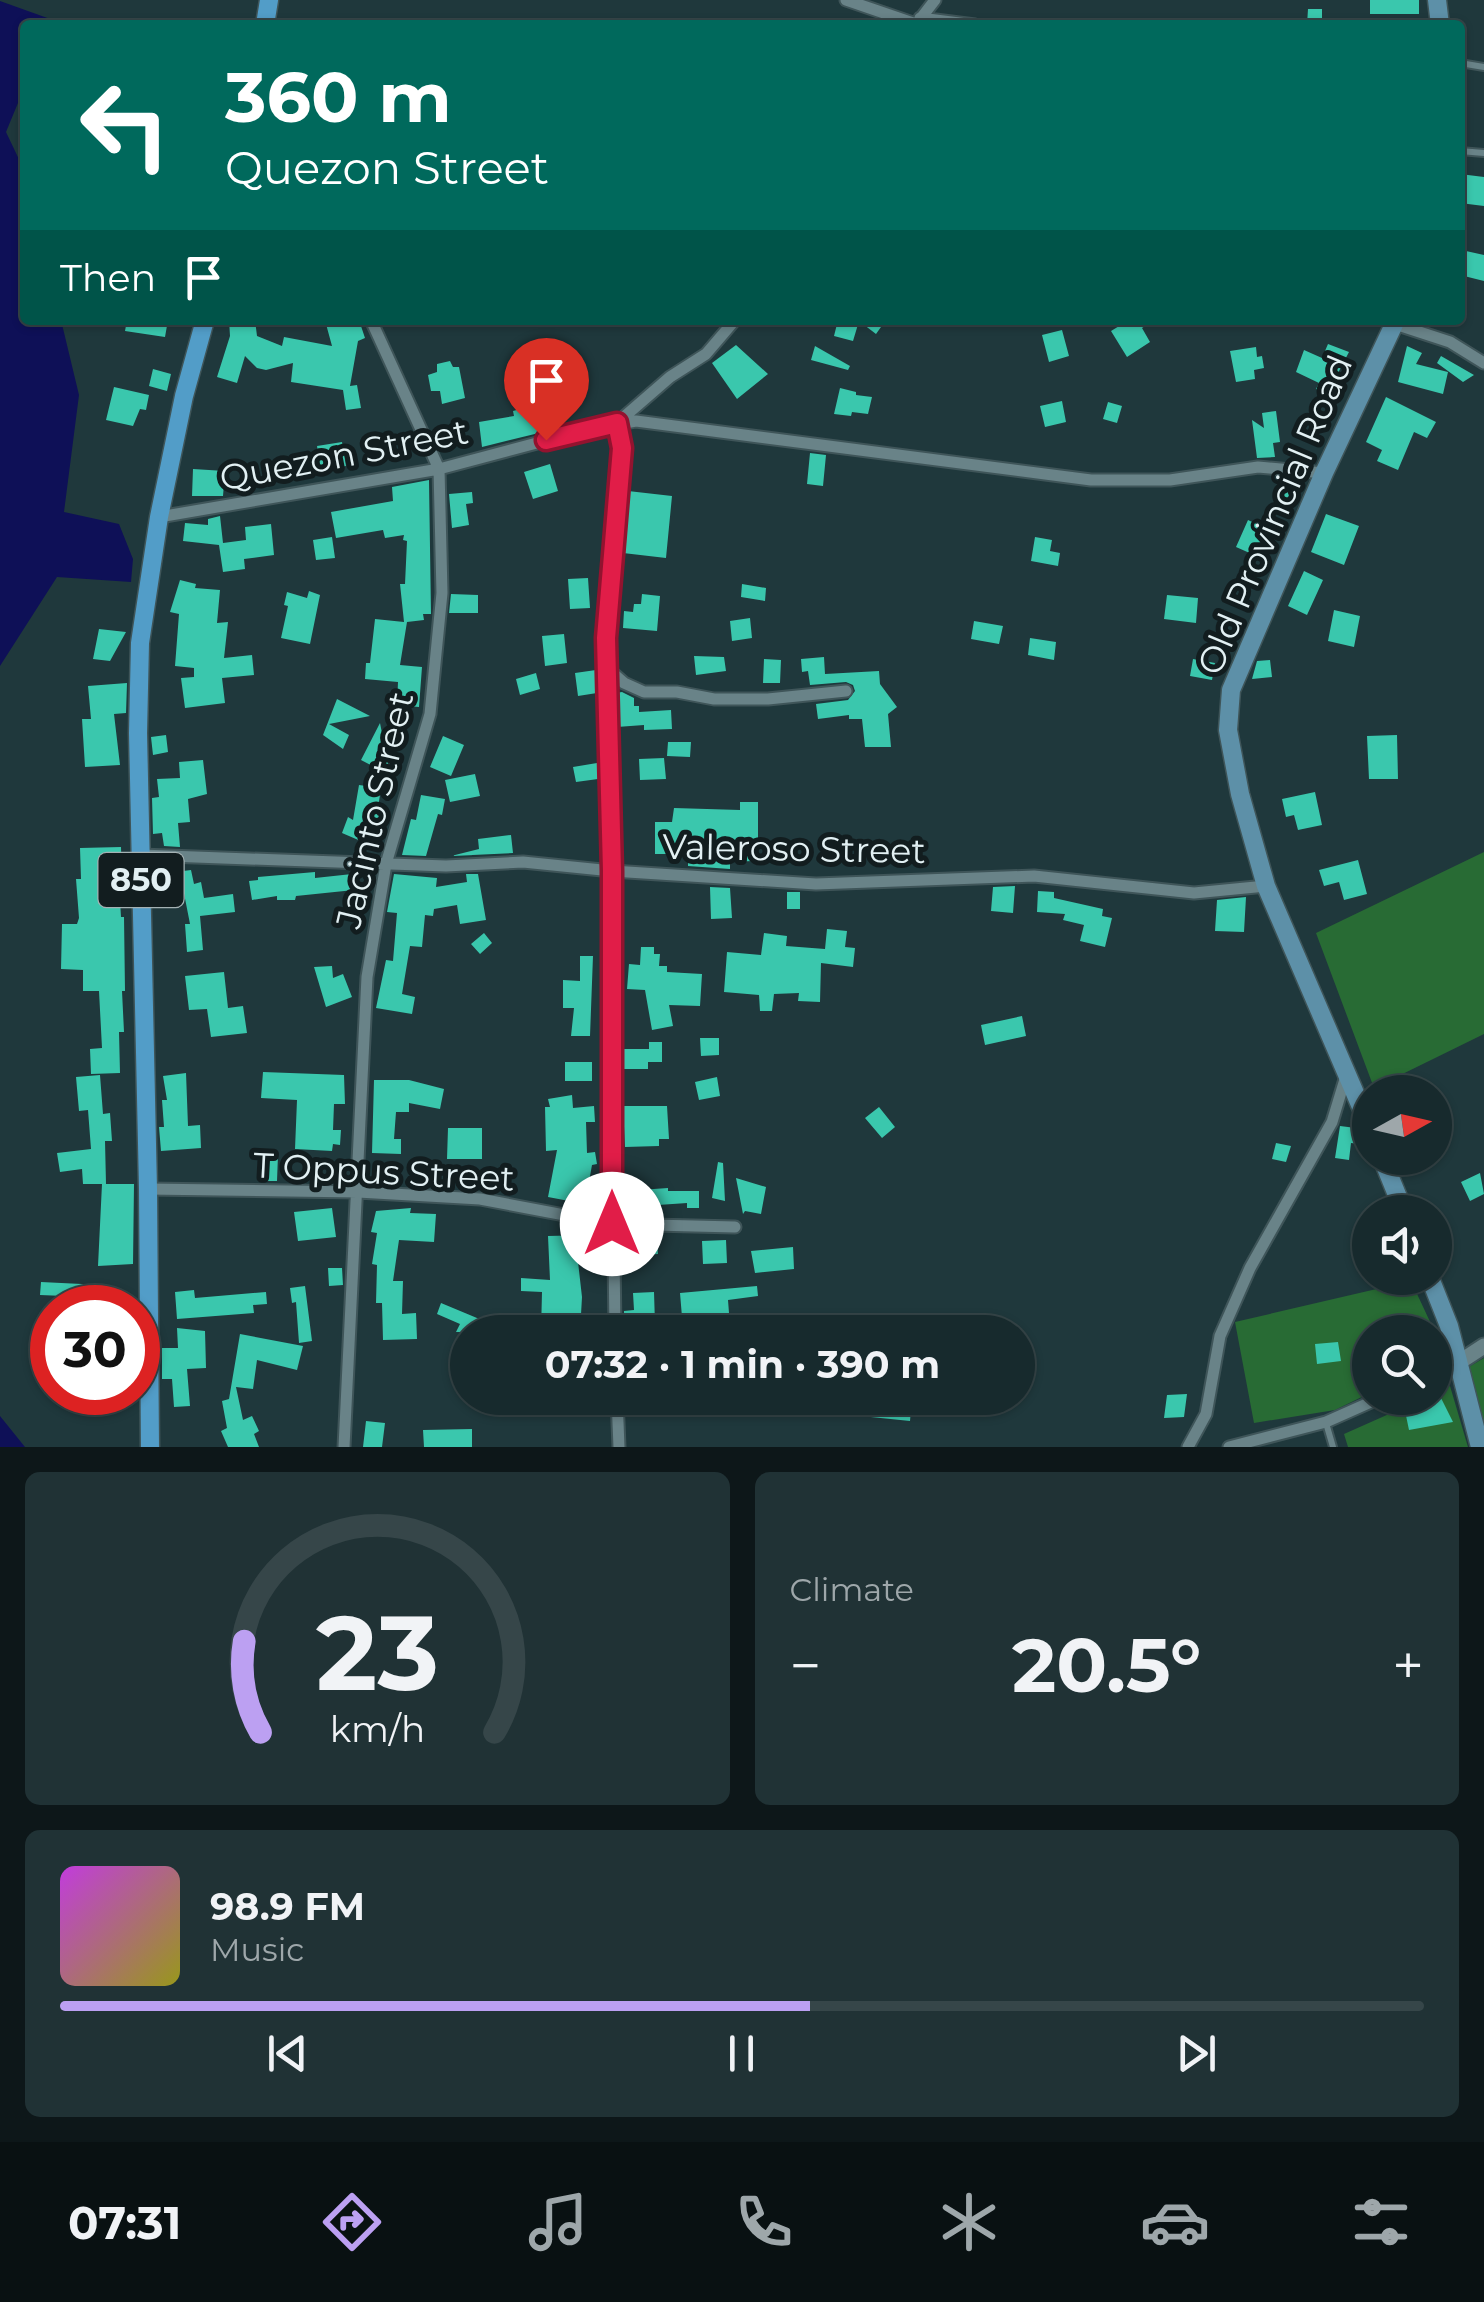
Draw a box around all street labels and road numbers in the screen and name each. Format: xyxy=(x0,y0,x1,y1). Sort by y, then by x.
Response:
street label: Old Provincial Road xyxy=(1188,349,1361,681)
street label: Quezon Street xyxy=(216,409,472,500)
street label: Jacinto Street xyxy=(326,688,423,933)
street label: Valeroso Street xyxy=(662,825,926,872)
road number: 850 xyxy=(98,853,184,907)
street label: T Oppus Street xyxy=(252,1143,516,1200)

